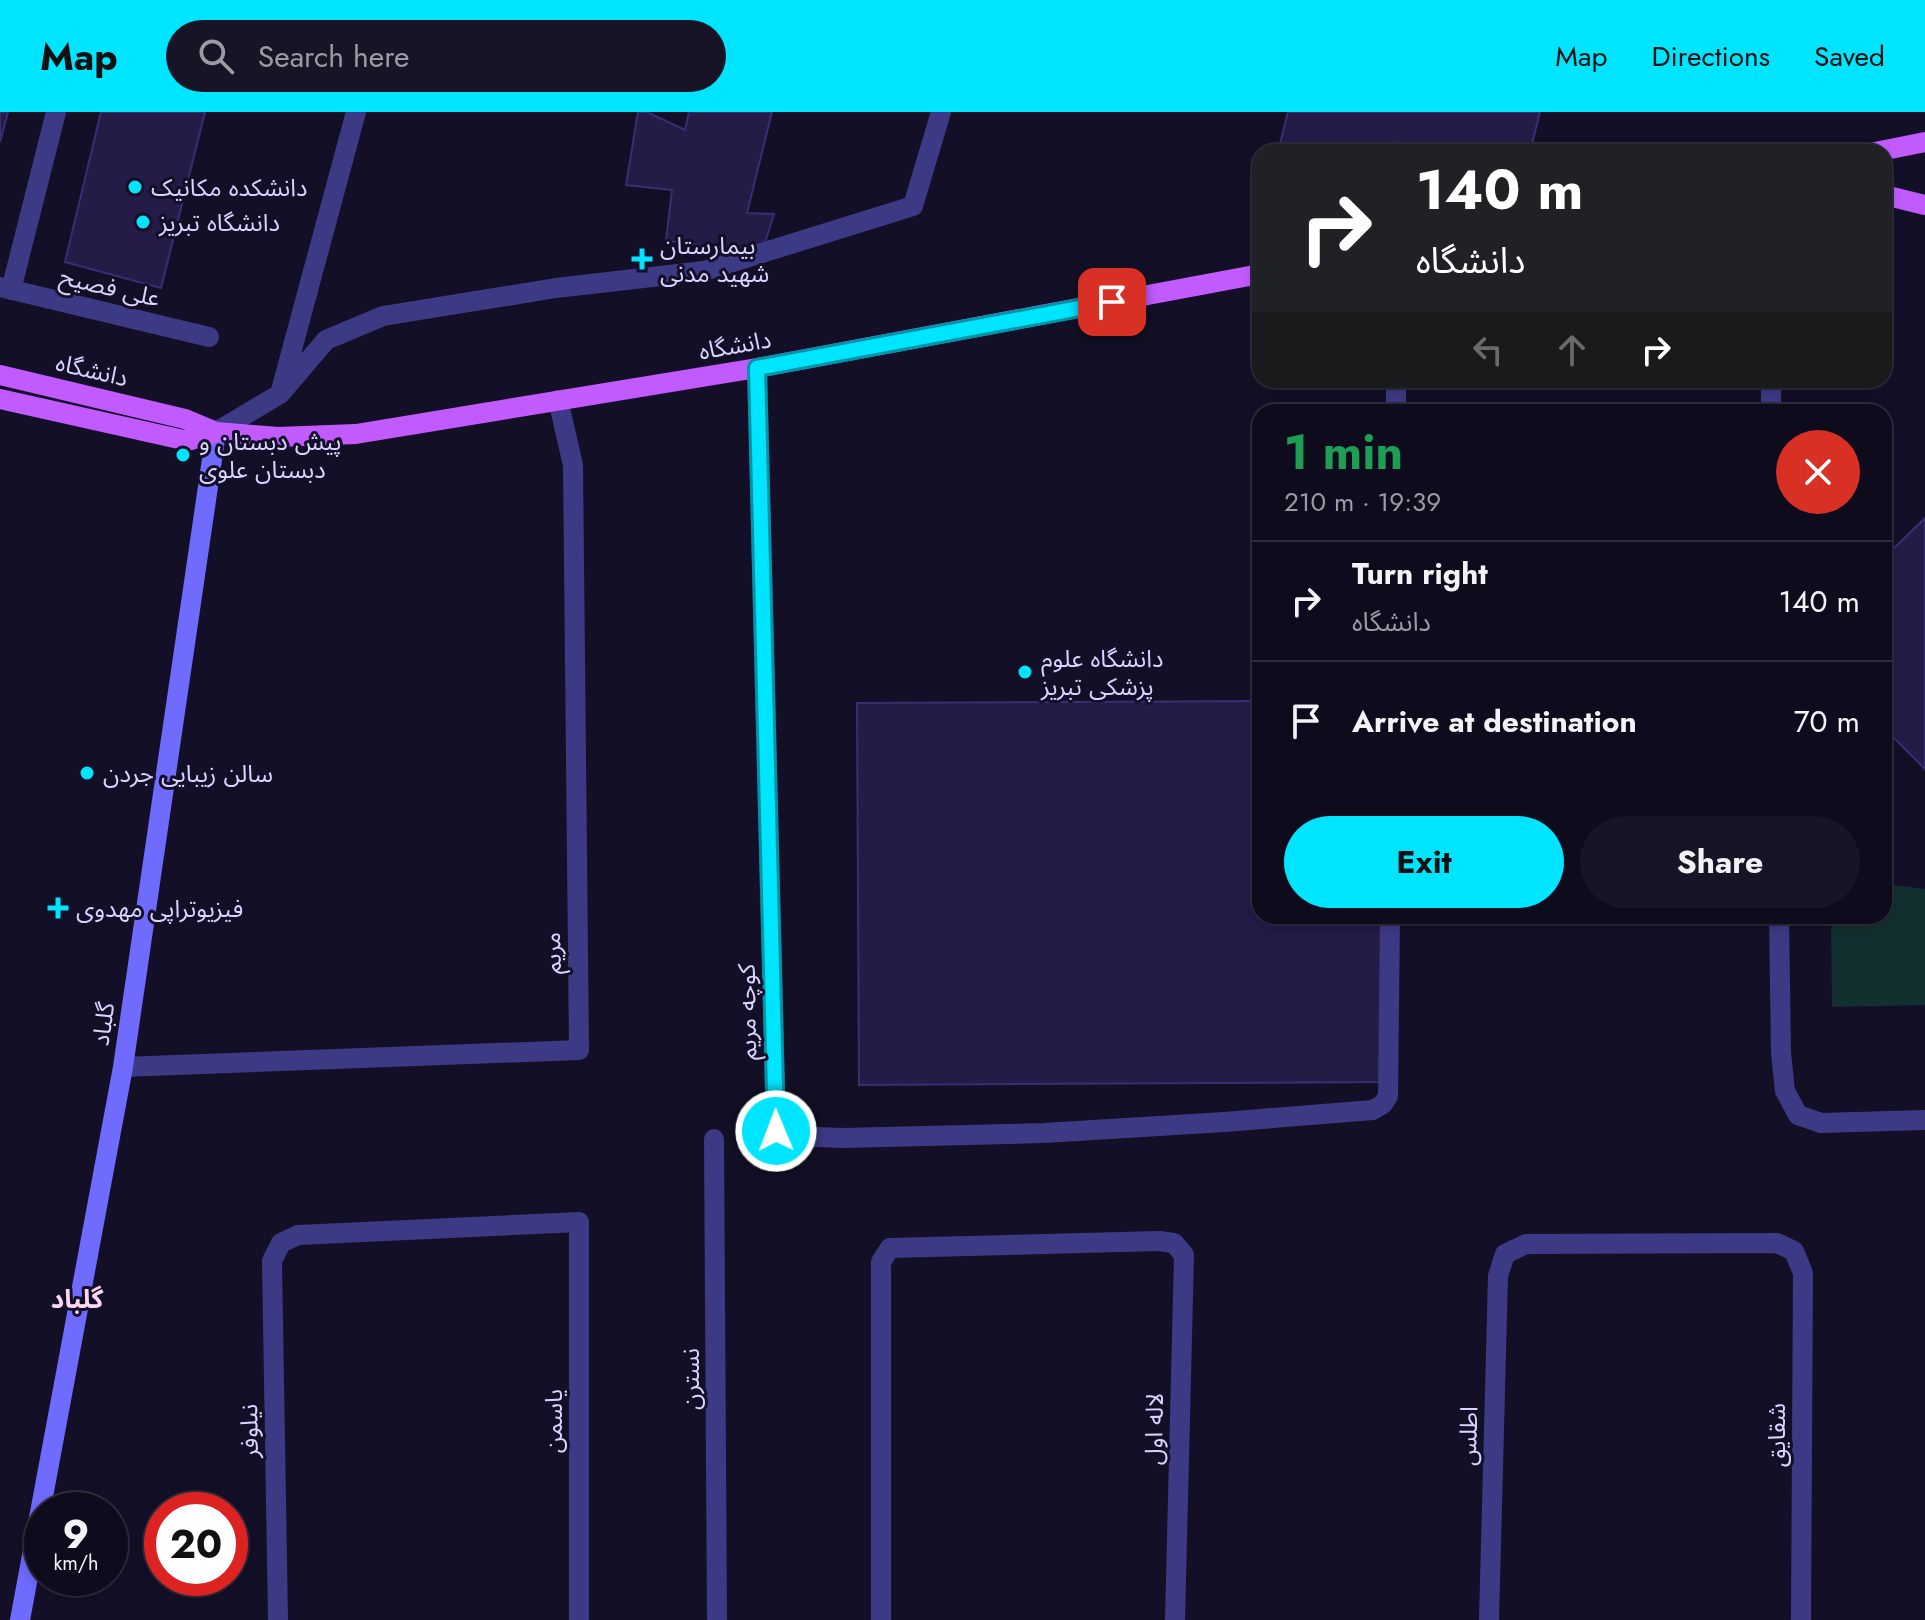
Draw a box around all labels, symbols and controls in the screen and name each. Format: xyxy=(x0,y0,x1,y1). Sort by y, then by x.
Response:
search box xyxy=(166,20,726,92)
text: Map xyxy=(40,29,118,84)
icon: search xyxy=(194,34,238,78)
text: Search here xyxy=(258,35,410,78)
text: Map xyxy=(1555,36,1607,77)
text: Directions xyxy=(1651,36,1770,77)
text: Saved xyxy=(1814,36,1885,77)
text: 140 m xyxy=(1416,149,1583,230)
place label: دانشکده مکانیک xyxy=(151,170,307,205)
icon: right xyxy=(1284,176,1388,280)
marker: دانشکده مکانیک xyxy=(126,178,144,196)
place label: دانشگاه تبریز xyxy=(158,205,280,240)
marker: دانشگاه تبریز xyxy=(134,213,152,231)
place label: بیمارستان شهید مدنی xyxy=(660,228,769,291)
text: دانشگاه xyxy=(1416,234,1525,286)
marker: بیمارستان شهید مدنی xyxy=(631,248,653,270)
street label: علی فصیح xyxy=(56,258,164,316)
pin xyxy=(1078,268,1146,336)
icon: arrive xyxy=(1090,280,1134,324)
street label: دانشگاه xyxy=(696,321,774,369)
icon: left xyxy=(1466,328,1510,372)
icon: ahead xyxy=(1550,328,1594,372)
icon: right xyxy=(1634,328,1678,372)
street label: دانشگاه xyxy=(53,345,131,395)
text: 1 min xyxy=(1284,418,1403,487)
place label: پیش دبستان و دبستان علوی xyxy=(199,424,341,487)
button: close xyxy=(1776,430,1860,514)
marker: پیش دبستان و دبستان علوی xyxy=(174,446,192,464)
text: 210 m · 19:39 xyxy=(1284,483,1441,521)
text: Turn right xyxy=(1352,552,1488,595)
icon: right xyxy=(1284,579,1328,623)
text: 140 m xyxy=(1779,580,1860,623)
text: دانشگاه xyxy=(1352,603,1431,641)
place label: دانشگاه علوم پزشکی تبریز xyxy=(1040,641,1163,704)
marker: دانشگاه علوم پزشکی تبریز xyxy=(1016,663,1034,681)
icon: arrive xyxy=(1284,699,1328,743)
text: Arrive at destination xyxy=(1352,700,1637,743)
text: 70 m xyxy=(1794,700,1860,743)
place label: سالن زیبایی جردن xyxy=(103,756,273,791)
marker: سالن زیبایی جردن xyxy=(78,764,96,782)
button: Exit xyxy=(1284,816,1564,908)
button: Share xyxy=(1580,816,1860,908)
place label: فیزیوتراپی مهدوی xyxy=(76,891,243,926)
marker: فیزیوتراپی مهدوی xyxy=(47,897,69,919)
street label: مریم xyxy=(534,932,570,974)
street label: کوچه مریم xyxy=(729,962,765,1060)
street label: گلباد xyxy=(83,999,124,1048)
position arrow xyxy=(734,1089,818,1173)
district label: گلباد xyxy=(51,1280,104,1318)
street label: نسترن xyxy=(673,1348,708,1410)
street label: یاسمن xyxy=(536,1389,571,1453)
street label: لاله اول xyxy=(1136,1393,1172,1465)
street label: شقایق xyxy=(1759,1403,1794,1467)
street label: نیلوفر xyxy=(231,1404,267,1459)
street label: اطلس xyxy=(1449,1406,1487,1466)
speed limit sign: 20 xyxy=(144,1492,248,1596)
text: 9 xyxy=(63,1505,89,1563)
text: km/h xyxy=(53,1549,99,1578)

